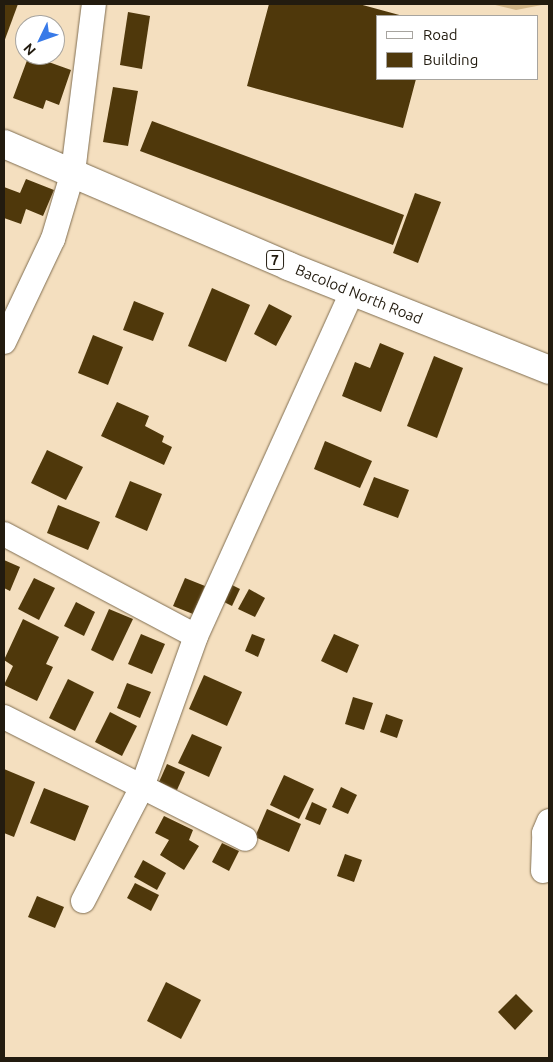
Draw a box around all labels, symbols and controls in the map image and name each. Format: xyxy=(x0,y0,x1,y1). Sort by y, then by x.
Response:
north arrow xyxy=(15,15,65,65)
legend xyxy=(376,15,538,80)
text: Road xyxy=(423,26,458,43)
text: N xyxy=(20,40,39,59)
text: Building xyxy=(423,51,478,68)
road number: 7 xyxy=(265,248,285,272)
street label: Bacolod North Road xyxy=(293,260,425,328)

